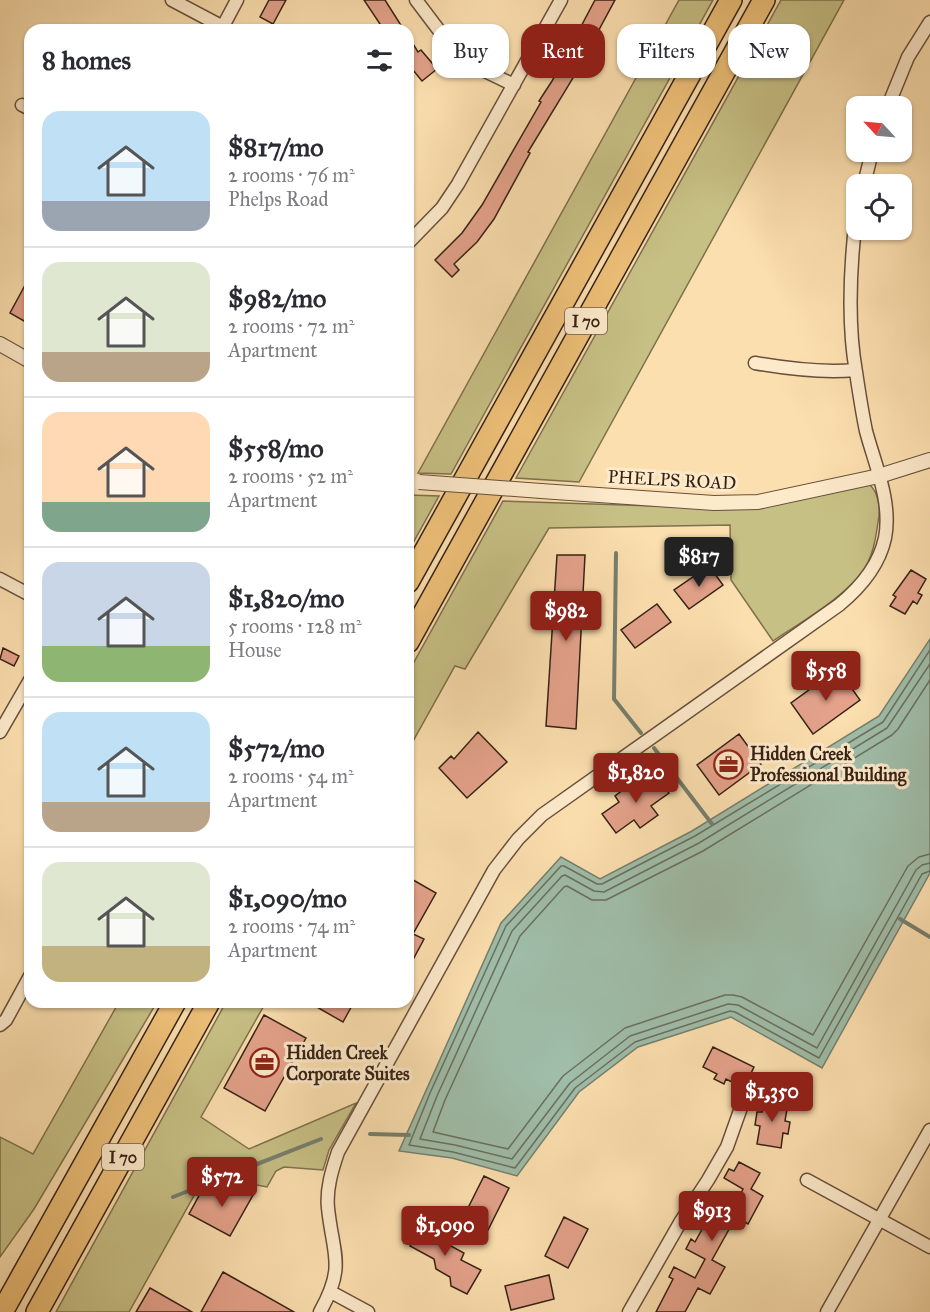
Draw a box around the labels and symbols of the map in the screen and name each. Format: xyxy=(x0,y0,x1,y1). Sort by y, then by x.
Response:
north arrow xyxy=(846,96,912,162)
road number: I 70 xyxy=(565,308,607,334)
street label: PHELPS ROAD xyxy=(607,466,737,494)
pin: $817 xyxy=(663,537,735,588)
pin: $982 xyxy=(530,591,602,642)
pin: $558 xyxy=(790,651,862,702)
place label: Hidden Creek Professional Building xyxy=(750,743,907,787)
office icon: Hidden Creek Professional Building xyxy=(713,748,745,780)
pin: $1,820 xyxy=(587,753,685,804)
place label: Hidden Creek Corporate Suites xyxy=(286,1042,410,1086)
office icon: Hidden Creek Corporate Suites xyxy=(249,1047,281,1079)
pin: $1,350 xyxy=(723,1072,821,1123)
road number: I 70 xyxy=(102,1144,144,1170)
pin: $572 xyxy=(186,1157,258,1208)
pin: $913 xyxy=(676,1191,748,1242)
pin: $1,090 xyxy=(396,1206,494,1257)

